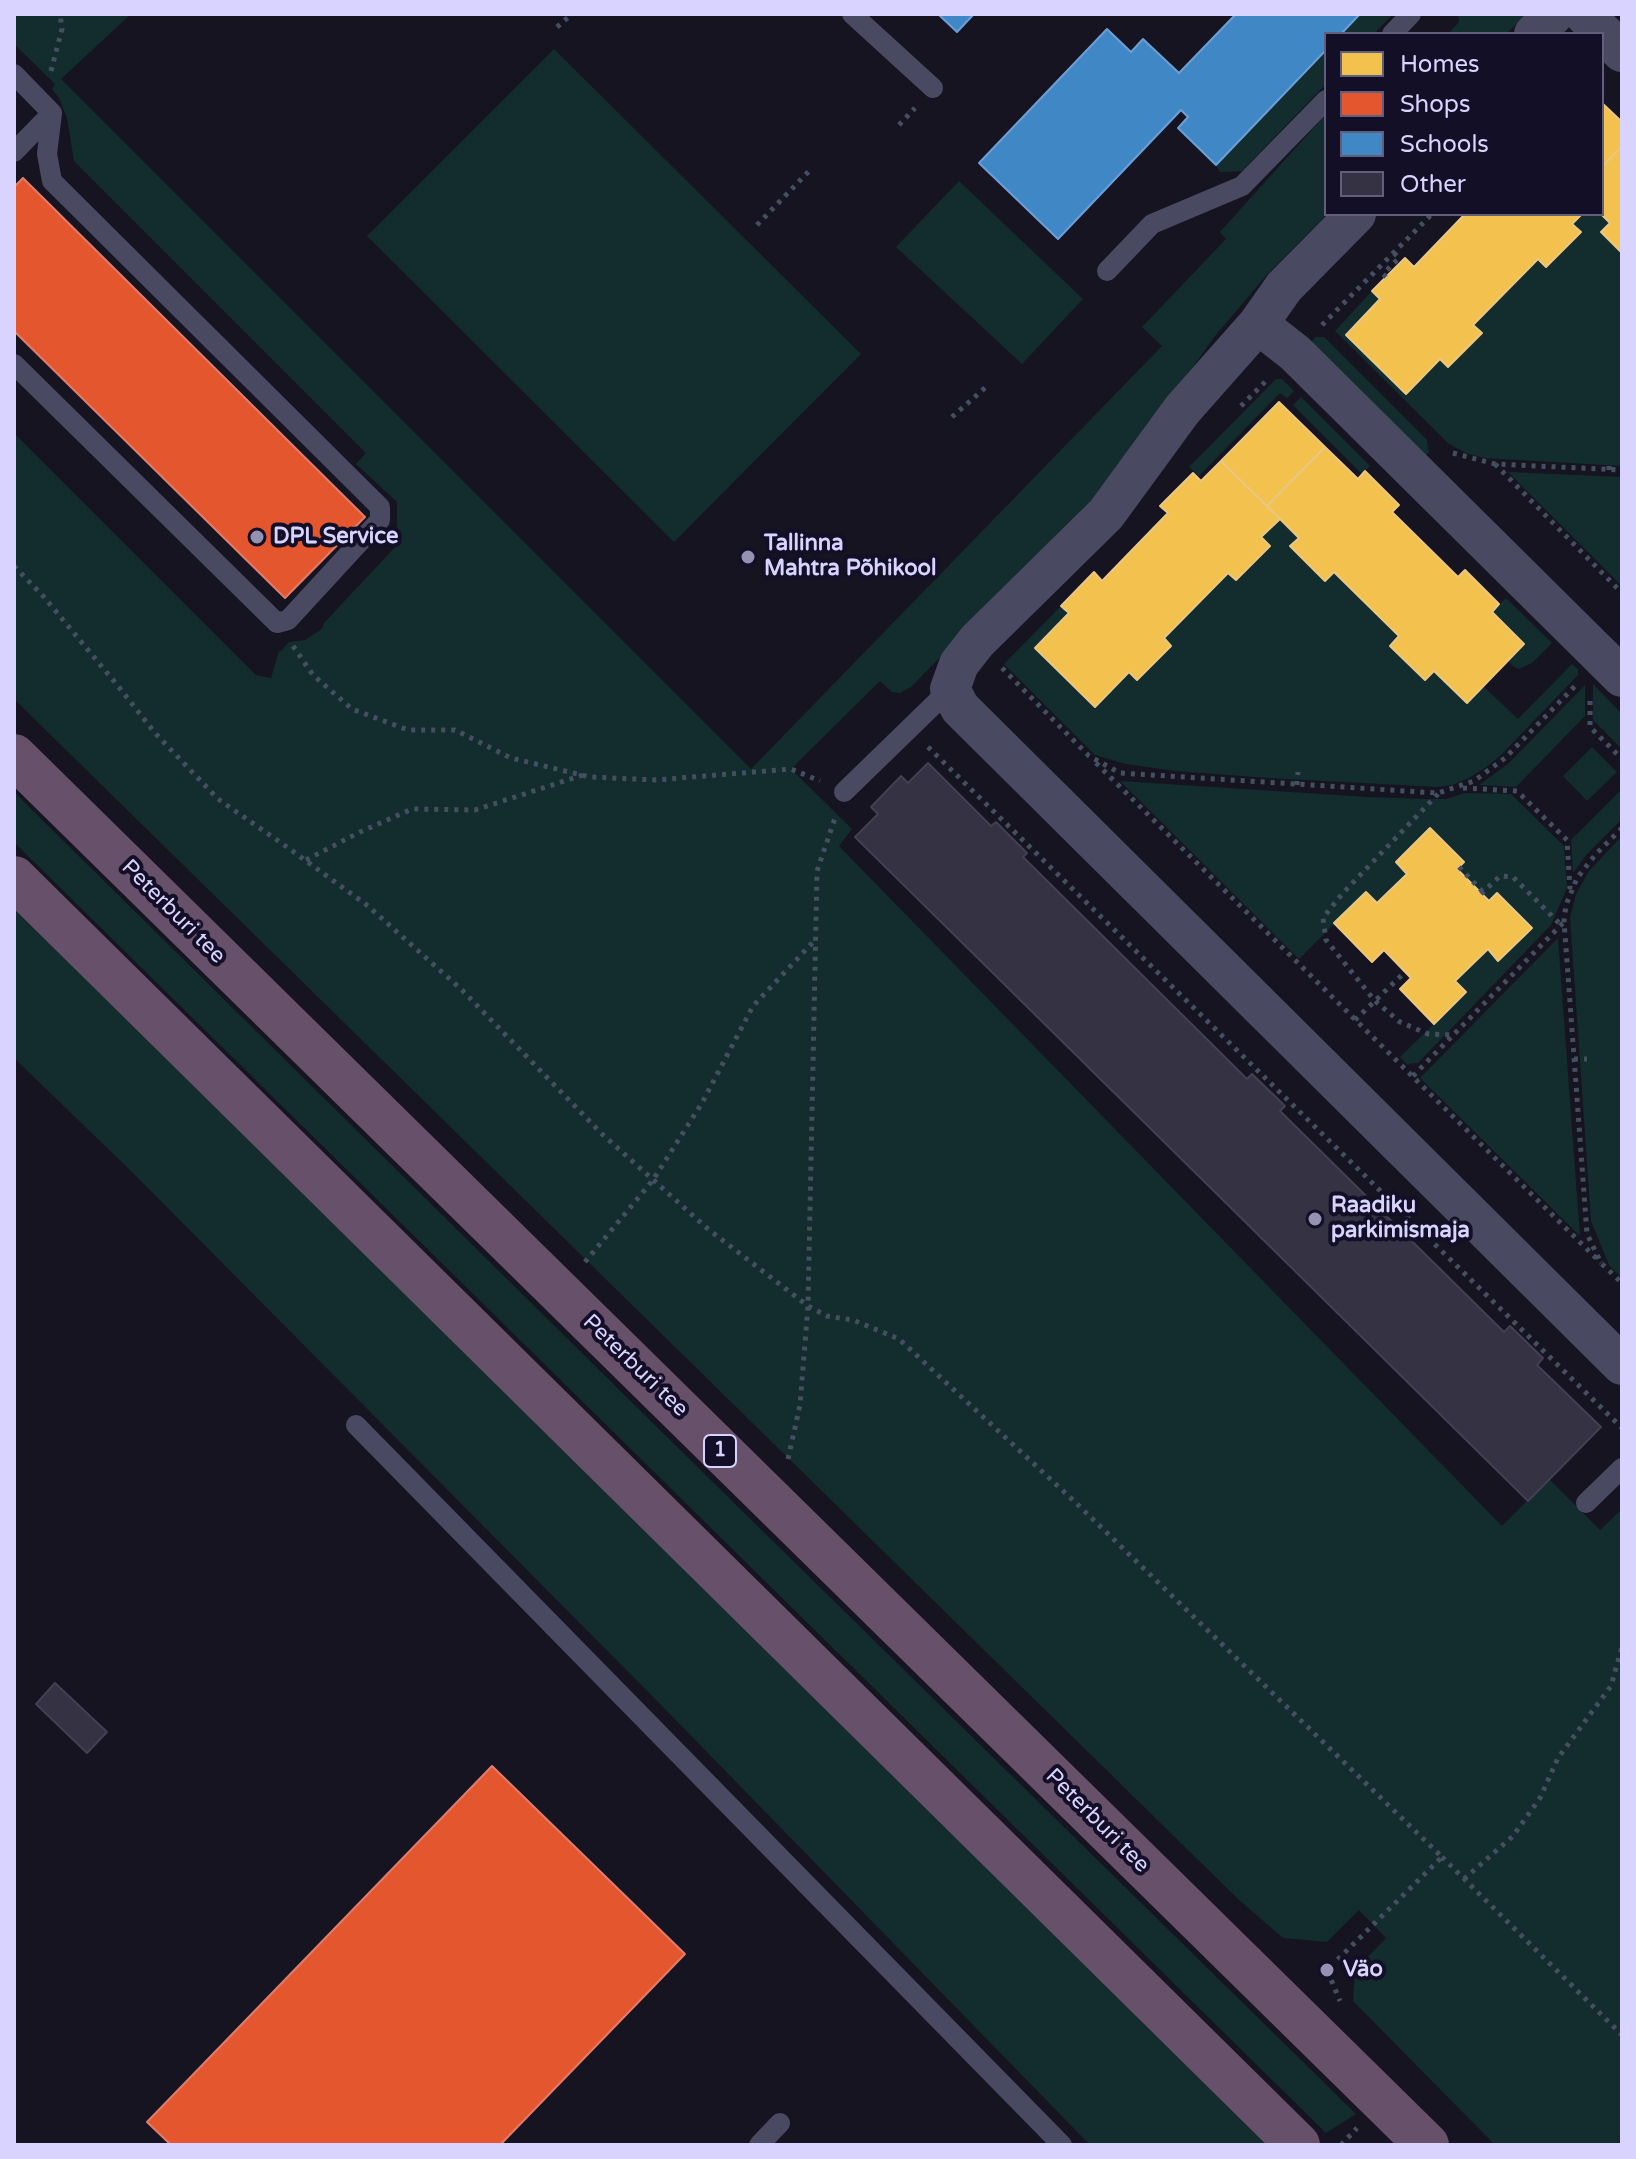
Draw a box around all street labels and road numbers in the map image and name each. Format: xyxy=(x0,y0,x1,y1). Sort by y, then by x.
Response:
street label: Peterburi tee xyxy=(116,855,230,969)
street label: Peterburi tee xyxy=(577,1309,693,1423)
road number: 1 xyxy=(704,1435,736,1467)
street label: Peterburi tee xyxy=(1040,1764,1154,1878)

